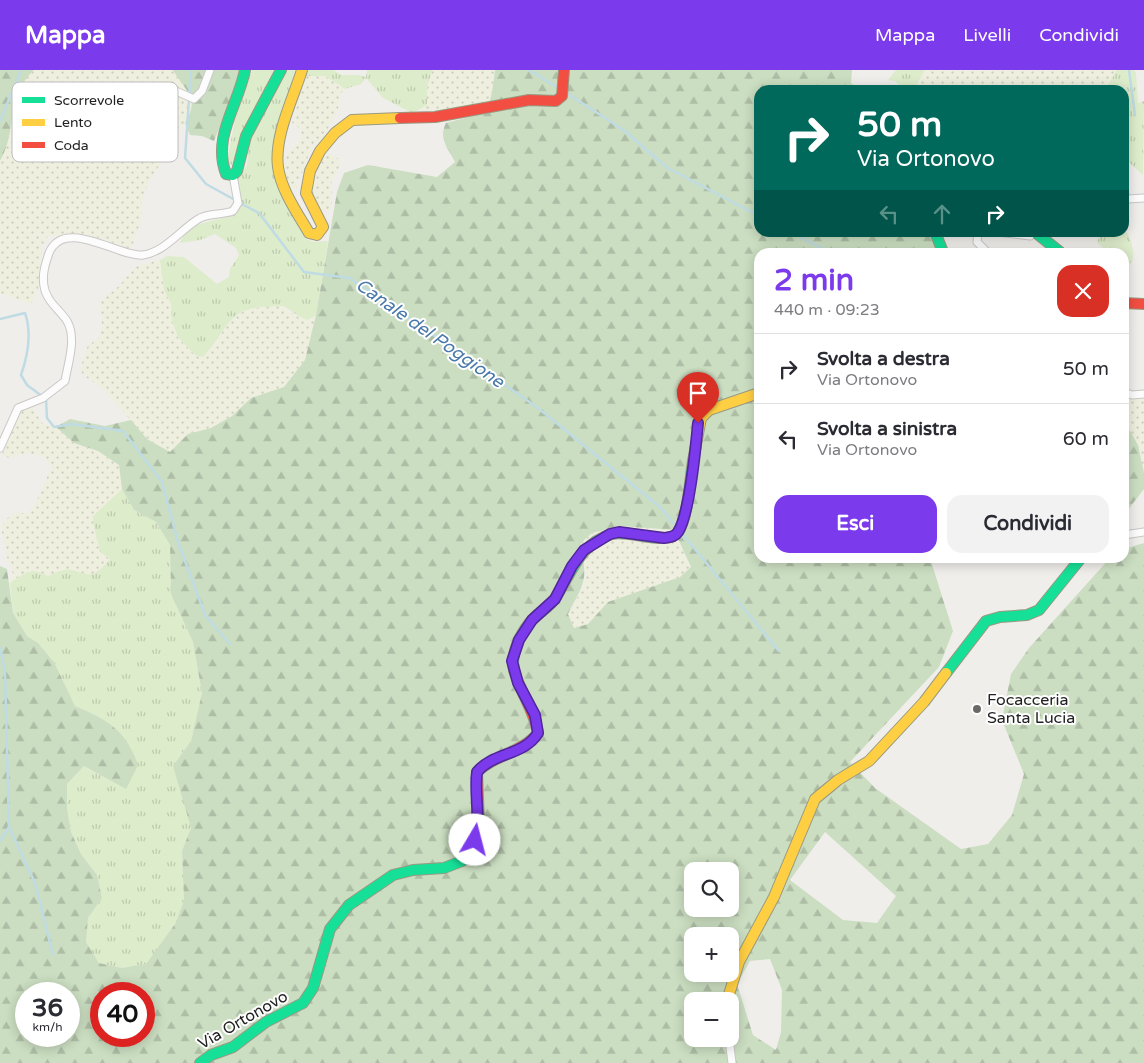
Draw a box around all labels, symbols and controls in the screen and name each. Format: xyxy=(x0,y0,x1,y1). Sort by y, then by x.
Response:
text: Mappa xyxy=(25,21,105,50)
text: Mappa xyxy=(875,24,935,46)
text: Livelli xyxy=(963,24,1011,46)
text: Condividi xyxy=(1039,24,1119,46)
legend xyxy=(12,82,178,162)
text: Scorrevole xyxy=(54,92,124,109)
text: 50 m xyxy=(857,104,942,146)
icon: right xyxy=(774,105,839,170)
text: Lento xyxy=(54,114,92,131)
text: Coda xyxy=(54,137,89,154)
text: Via Ortonovo xyxy=(857,146,995,172)
icon: left xyxy=(875,200,903,228)
icon: ahead xyxy=(928,200,956,228)
icon: right xyxy=(981,200,1009,228)
text: 2 min xyxy=(774,262,854,299)
button: close xyxy=(1057,265,1109,317)
water label: Canale del Poggione xyxy=(352,274,509,393)
text: 440 m · 09:23 xyxy=(774,300,880,320)
text: Svolta a destra xyxy=(817,348,950,370)
icon: right xyxy=(774,355,802,383)
text: 50 m xyxy=(1063,358,1109,380)
text: Via Ortonovo xyxy=(817,370,917,390)
pin xyxy=(677,372,719,423)
icon: arrive xyxy=(684,379,712,407)
text: Svolta a sinistra xyxy=(817,418,957,440)
icon: left xyxy=(774,425,802,453)
text: 60 m xyxy=(1063,428,1109,450)
text: Via Ortonovo xyxy=(817,440,917,460)
button: Esci xyxy=(774,495,937,553)
button: Condividi xyxy=(947,495,1109,553)
place label: Focacceria Santa Lucia xyxy=(987,690,1075,728)
marker: Focacceria Santa Lucia xyxy=(971,703,983,715)
position arrow xyxy=(448,813,500,865)
map controls xyxy=(684,862,739,1047)
button: search xyxy=(684,862,739,917)
button: + xyxy=(684,927,739,982)
speed limit sign: 40 xyxy=(90,982,155,1047)
street label: Via Ortonovo xyxy=(195,986,291,1054)
button: − xyxy=(684,992,739,1047)
text: 36 xyxy=(32,993,63,1023)
text: km/h xyxy=(32,1020,63,1034)

